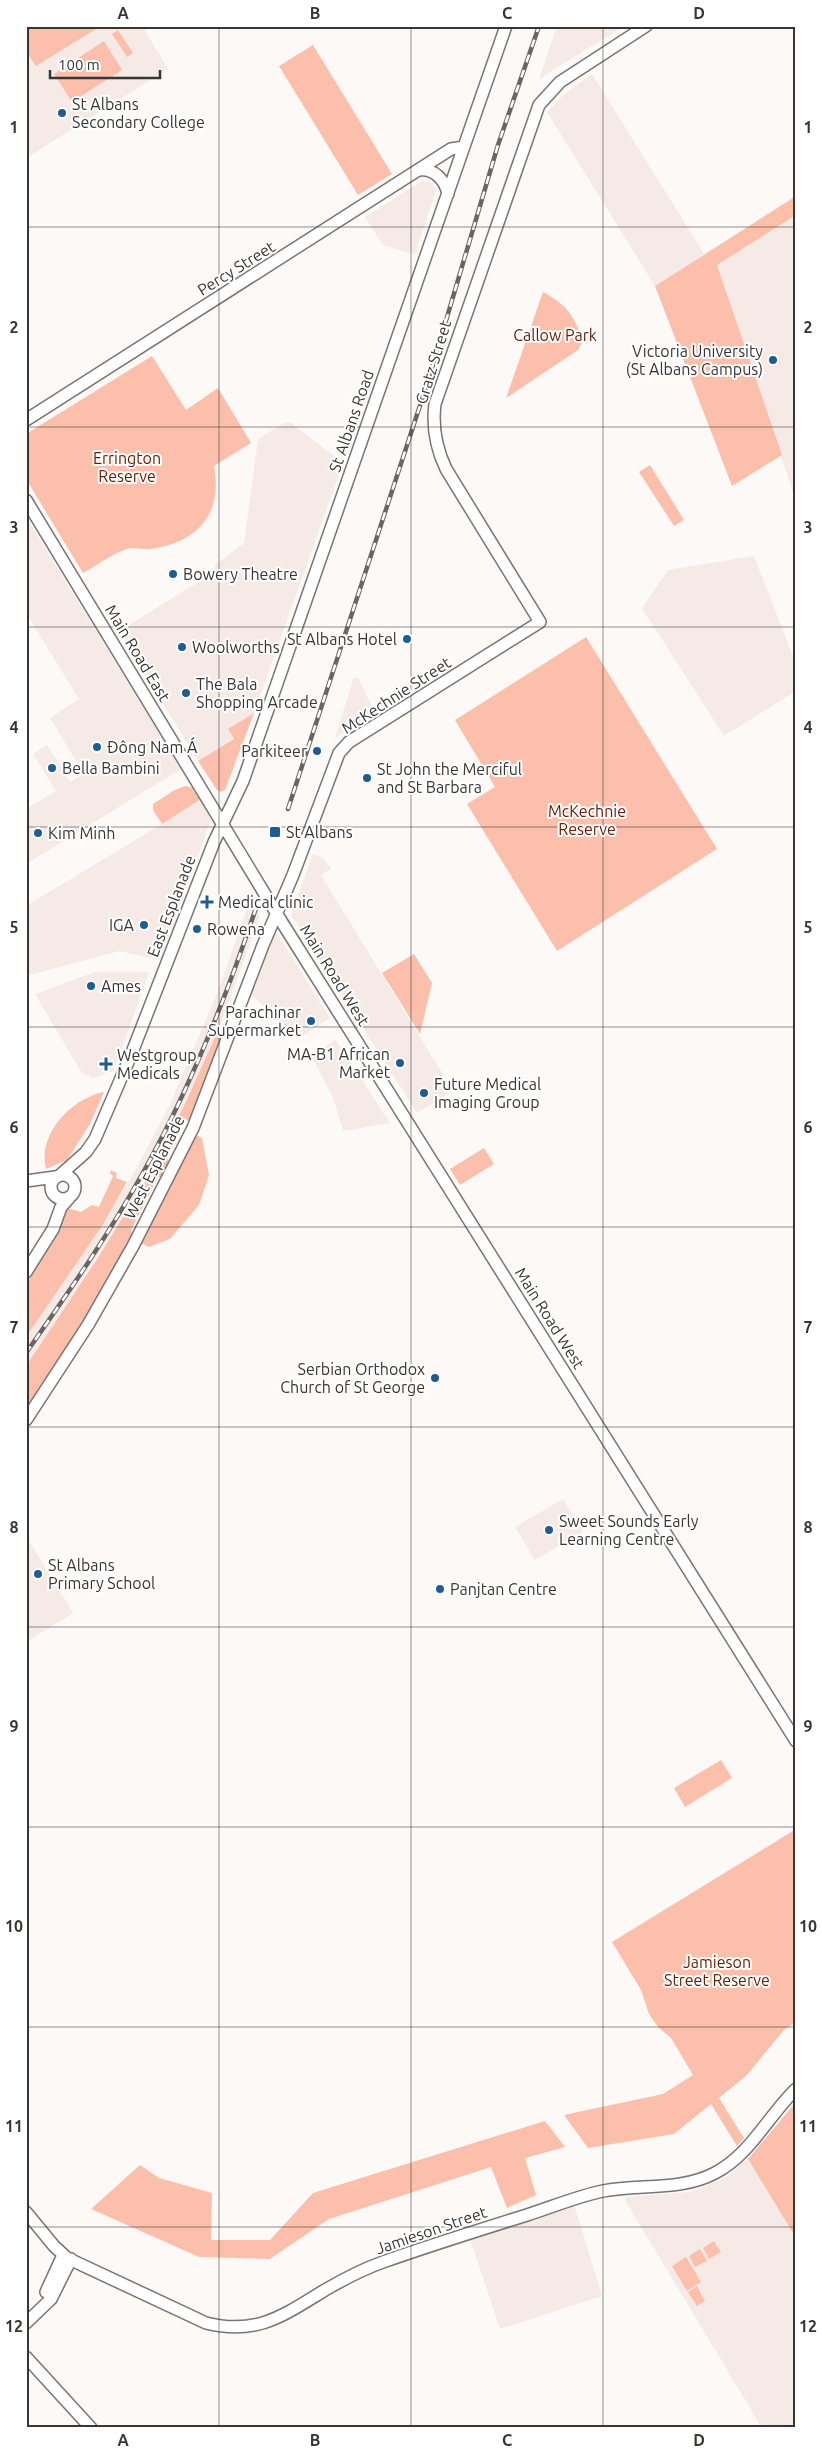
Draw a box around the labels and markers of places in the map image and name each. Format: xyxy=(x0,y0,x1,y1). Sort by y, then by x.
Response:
place label: St Albans Secondary College xyxy=(72,95,205,131)
marker: St Albans Secondary College xyxy=(56,107,68,119)
place label: Victoria University (St Albans Campus) xyxy=(626,342,763,379)
marker: Victoria University (St Albans Campus) xyxy=(767,354,779,366)
place label: Bowery Theatre xyxy=(183,565,298,583)
marker: Bowery Theatre xyxy=(167,568,179,580)
place label: St Albans Hotel xyxy=(287,630,397,648)
marker: St Albans Hotel xyxy=(401,633,413,645)
place label: Woolworths xyxy=(192,638,280,656)
marker: Woolworths xyxy=(176,641,188,653)
place label: The Bala Shopping Arcade xyxy=(196,675,318,711)
marker: The Bala Shopping Arcade xyxy=(180,687,192,699)
place label: Đông Nam Á xyxy=(107,736,198,756)
marker: Đông Nam Á xyxy=(91,741,103,753)
place label: Parkiteer xyxy=(241,742,307,760)
marker: Parkiteer xyxy=(311,745,323,757)
place label: Bella Bambini xyxy=(62,759,160,777)
place label: St John the Merciful and St Barbara xyxy=(377,760,522,796)
marker: Bella Bambini xyxy=(46,762,58,774)
marker: St John the Merciful and St Barbara xyxy=(361,772,373,784)
place label: St Albans xyxy=(286,823,353,841)
place label: Kim Minh xyxy=(48,824,116,842)
marker: St Albans xyxy=(268,825,282,839)
marker: Kim Minh xyxy=(32,827,44,839)
place label: Medical clinic xyxy=(218,893,314,911)
marker: Medical clinic xyxy=(200,895,214,909)
place label: IGA xyxy=(109,916,135,934)
marker: IGA xyxy=(138,919,150,931)
place label: Rowena xyxy=(207,920,265,938)
marker: Rowena xyxy=(191,923,203,935)
place label: Ames xyxy=(101,977,141,995)
marker: Ames xyxy=(85,980,97,992)
place label: Parachinar Supermarket xyxy=(208,1003,302,1039)
marker: Parachinar Supermarket xyxy=(305,1015,317,1027)
place label: MA-B1 African Market xyxy=(287,1045,391,1081)
place label: Westgroup Medicals xyxy=(117,1046,197,1082)
marker: Westgroup Medicals xyxy=(99,1057,113,1071)
marker: MA-B1 African Market xyxy=(394,1057,406,1069)
place label: Future Medical Imaging Group xyxy=(434,1075,541,1111)
marker: Future Medical Imaging Group xyxy=(418,1087,430,1099)
place label: Serbian Orthodox Church of St George xyxy=(280,1360,425,1396)
marker: Serbian Orthodox Church of St George xyxy=(429,1372,441,1384)
place label: Sweet Sounds Early Learning Centre xyxy=(559,1512,699,1548)
marker: Sweet Sounds Early Learning Centre xyxy=(543,1524,555,1536)
place label: St Albans Primary School xyxy=(48,1556,155,1592)
marker: St Albans Primary School xyxy=(32,1568,44,1580)
place label: Panjtan Centre xyxy=(450,1580,557,1598)
marker: Panjtan Centre xyxy=(434,1583,446,1595)

